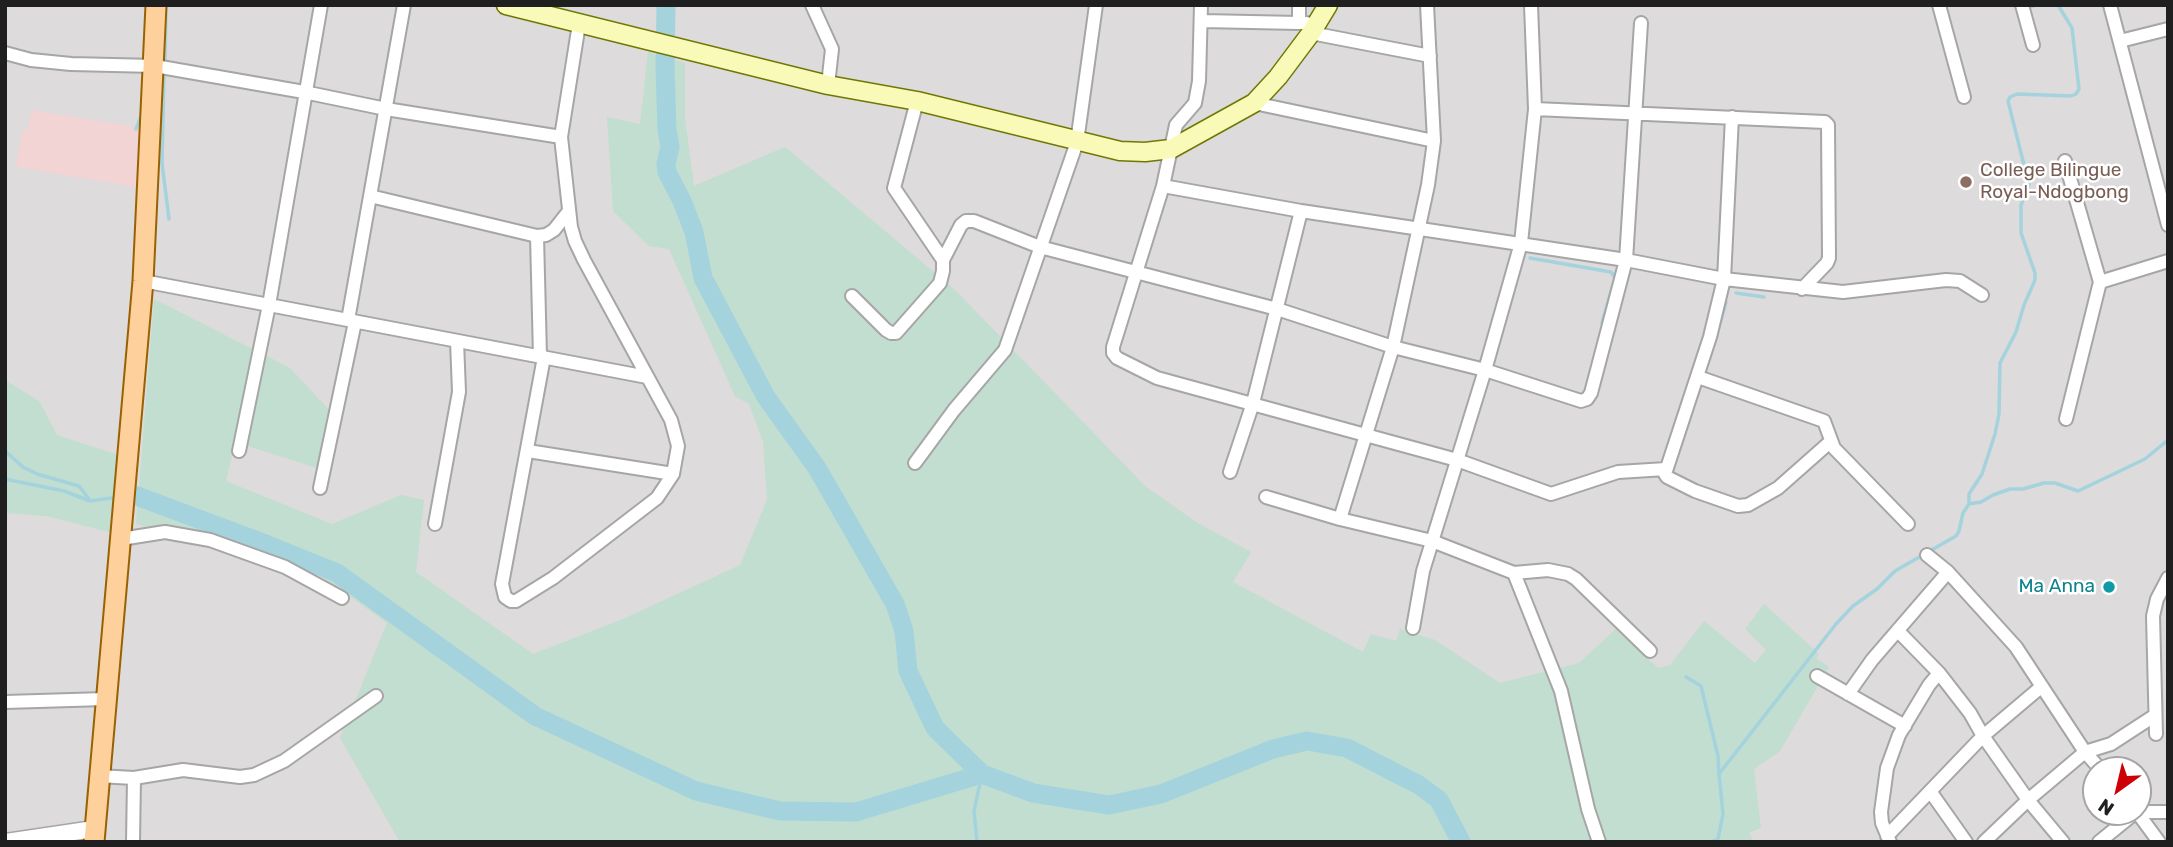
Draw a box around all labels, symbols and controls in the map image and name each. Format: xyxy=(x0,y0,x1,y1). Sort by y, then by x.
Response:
place label: College Bilingue Royal-Ndogbong xyxy=(1980,160,2129,204)
marker: College Bilingue Royal-Ndogbong xyxy=(1958,174,1974,190)
place label: Ma Anna xyxy=(2019,576,2095,598)
marker: Ma Anna xyxy=(2101,579,2117,595)
north arrow xyxy=(2082,756,2152,826)
text: N xyxy=(2094,794,2118,821)

